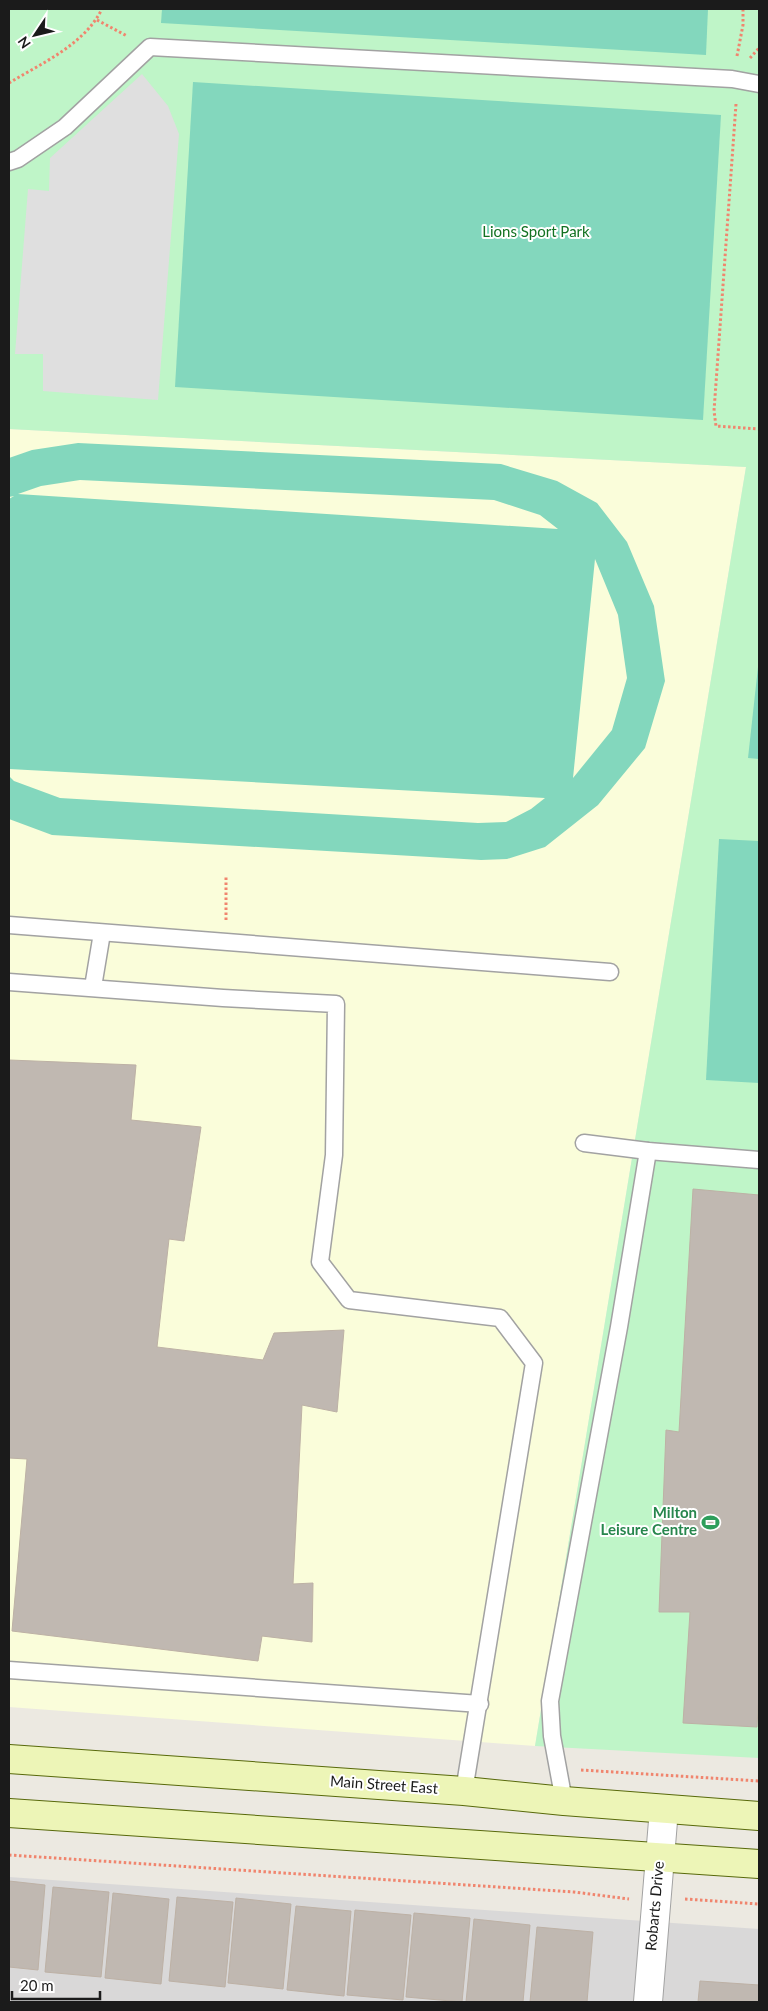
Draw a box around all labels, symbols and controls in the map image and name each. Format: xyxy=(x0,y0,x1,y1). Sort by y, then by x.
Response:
north arrow xyxy=(10,10,60,60)
text: N xyxy=(14,33,34,52)
park label: Lions Sport Park xyxy=(482,222,590,240)
place label: Milton Leisure Centre xyxy=(601,1503,697,1538)
sports icon: Milton Leisure Centre xyxy=(701,1512,721,1532)
street label: Main Street East xyxy=(329,1771,439,1797)
street label: Robarts Drive xyxy=(641,1860,667,1952)
scale bar xyxy=(12,1968,100,2000)
text: 20 m xyxy=(20,1976,54,1994)

